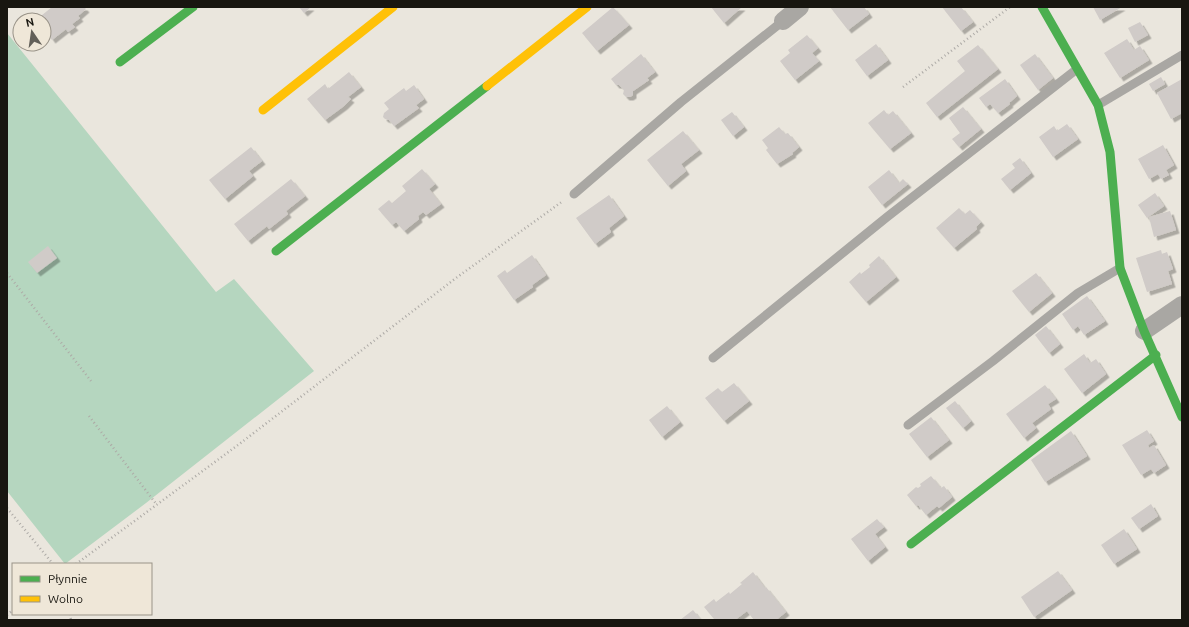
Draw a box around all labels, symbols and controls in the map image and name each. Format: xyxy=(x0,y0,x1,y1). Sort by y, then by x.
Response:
north arrow xyxy=(12,12,52,52)
text: N xyxy=(24,15,35,29)
legend xyxy=(12,563,152,615)
text: Płynnie xyxy=(48,572,87,585)
text: Wolno xyxy=(48,592,83,605)

